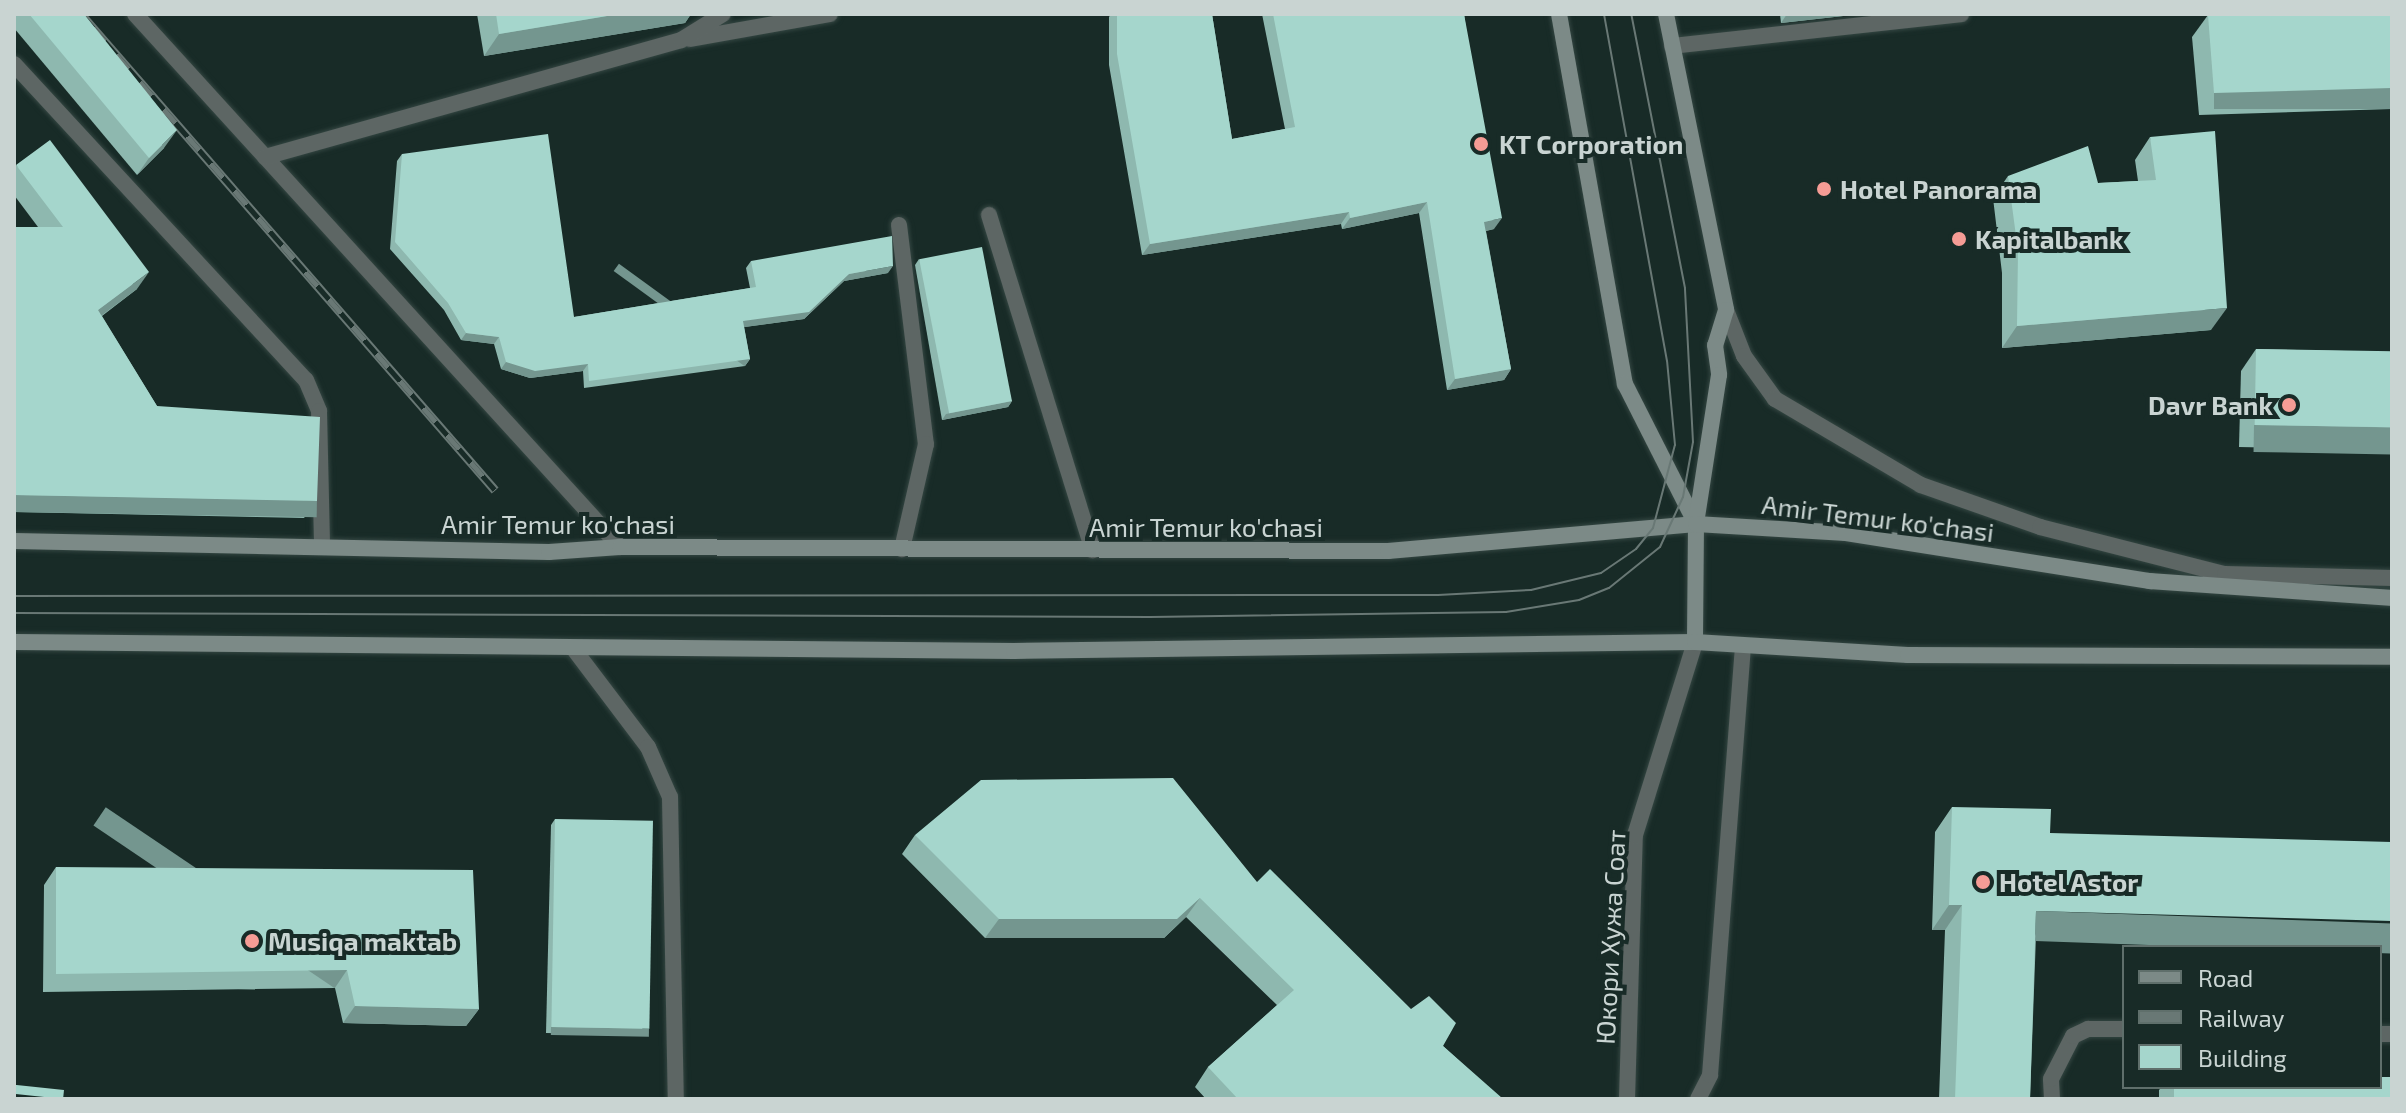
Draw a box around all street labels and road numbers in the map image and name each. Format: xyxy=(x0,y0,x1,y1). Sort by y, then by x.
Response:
street label: Amir Temur ko'chasi xyxy=(1759,488,1997,548)
street label: Amir Temur ko'chasi xyxy=(440,508,676,540)
street label: Amir Temur ko'chasi xyxy=(1088,511,1324,543)
street label: Юкори Хужа Соат xyxy=(1589,829,1631,1045)

